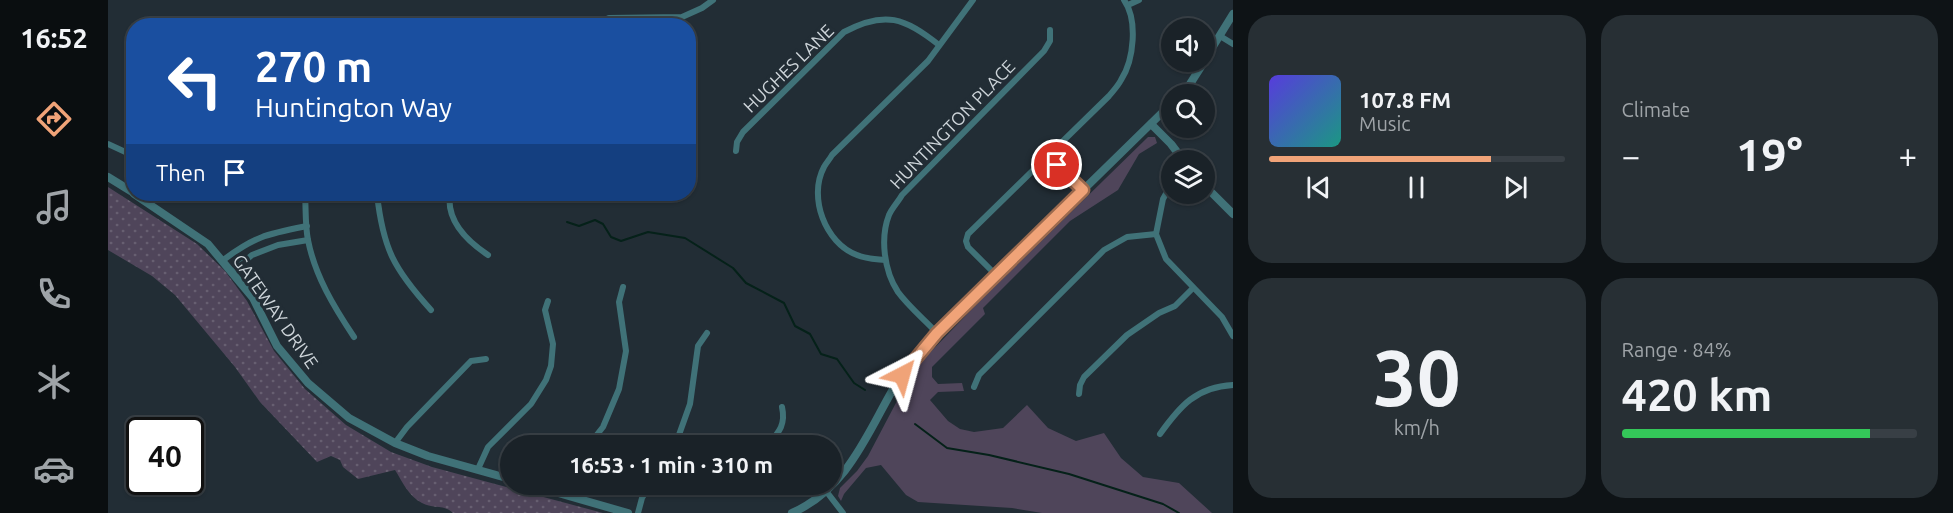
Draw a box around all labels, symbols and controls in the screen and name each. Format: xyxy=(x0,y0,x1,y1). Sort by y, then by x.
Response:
map controls xyxy=(1161,18,1215,204)
button: sound xyxy=(1161,18,1215,72)
street label: HUGHES LANE xyxy=(739,20,837,116)
text: 16:52 xyxy=(20,23,88,53)
icon: left xyxy=(156,42,234,120)
text: 270 m xyxy=(255,43,372,90)
street label: HUNTINGTON PLACE xyxy=(885,56,1019,192)
button: search xyxy=(1161,84,1215,138)
text: 107.8 FM xyxy=(1359,87,1451,112)
text: Huntington Way xyxy=(255,92,452,122)
icon: directions xyxy=(33,98,75,140)
text: Climate xyxy=(1622,98,1690,121)
text: Music xyxy=(1359,112,1411,135)
text: 19° xyxy=(1736,129,1803,180)
text: − xyxy=(1622,137,1640,174)
text: + xyxy=(1898,137,1917,174)
pin xyxy=(1031,139,1082,190)
icon: arrive xyxy=(1040,148,1073,181)
button: layers xyxy=(1161,150,1215,204)
icon: arrive xyxy=(218,156,251,189)
text: Then xyxy=(156,160,206,185)
icon: previous xyxy=(1302,171,1335,204)
icon: pause xyxy=(1400,171,1433,204)
icon: next xyxy=(1499,171,1532,204)
icon: music xyxy=(33,186,75,228)
street label: GATEWAY DRIVE xyxy=(229,250,323,372)
icon: phone xyxy=(33,273,75,315)
text: 30 xyxy=(1373,333,1461,421)
text: Range · 84% xyxy=(1622,338,1732,361)
position arrow xyxy=(870,343,934,407)
icon: climate xyxy=(33,361,75,403)
text: 420 km xyxy=(1622,369,1772,420)
text: km/h xyxy=(1394,416,1440,439)
speed limit sign: 40 xyxy=(126,417,204,495)
icon: car xyxy=(33,448,75,490)
text: 16:53 · 1 min · 310 m xyxy=(569,452,773,477)

